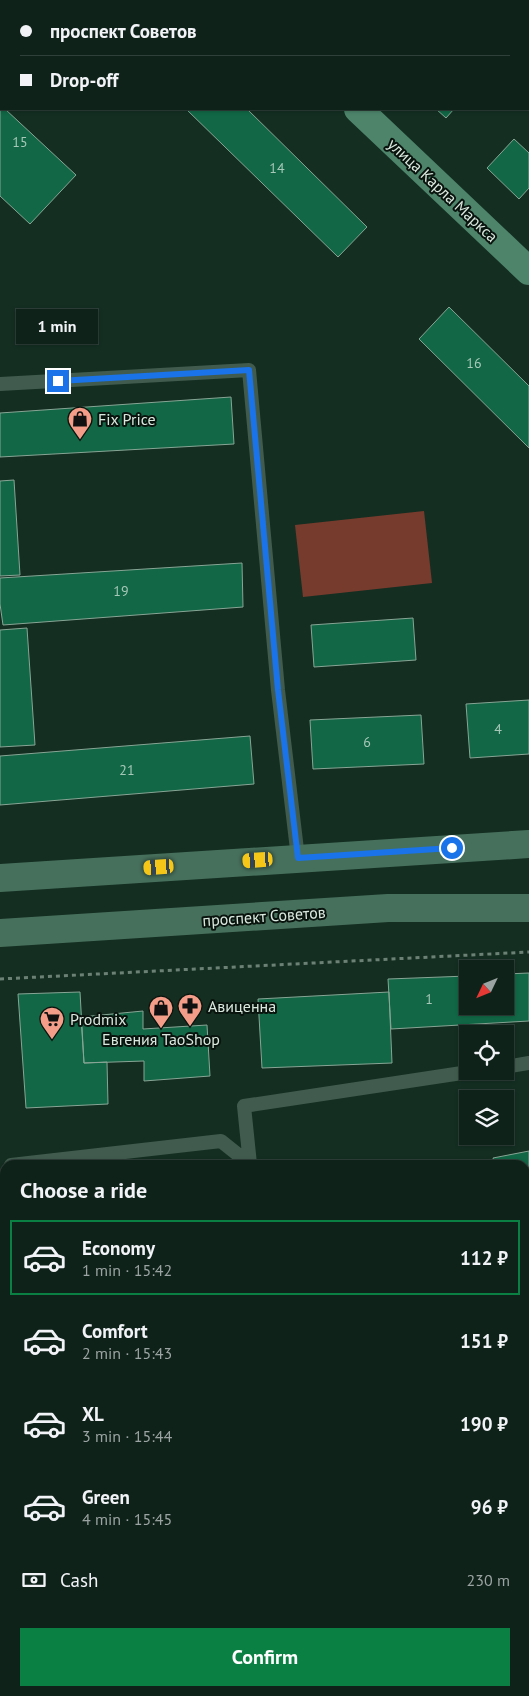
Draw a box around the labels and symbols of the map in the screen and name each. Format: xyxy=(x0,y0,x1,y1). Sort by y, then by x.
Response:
house number: 15 xyxy=(12,133,28,151)
street label: улица Карла Маркса xyxy=(384,134,502,246)
house number: 14 xyxy=(269,159,285,177)
callout: 1 min xyxy=(17,308,99,344)
house number: 16 xyxy=(466,354,482,372)
route end xyxy=(47,370,69,392)
shop icon: Fix Price xyxy=(67,406,93,440)
place label: Fix Price xyxy=(98,409,156,429)
house number: 19 xyxy=(113,582,129,600)
house number: 4 xyxy=(494,720,502,738)
house number: 6 xyxy=(363,733,371,751)
house number: 21 xyxy=(119,761,135,779)
route start xyxy=(441,837,463,859)
car xyxy=(242,851,273,869)
car xyxy=(143,858,174,876)
street label: проспект Советов xyxy=(202,902,326,930)
north arrow xyxy=(459,960,514,1015)
house number: 1 xyxy=(425,990,433,1008)
pharmacy icon: Авиценна xyxy=(177,993,203,1027)
shop icon: Евгения TaoShop xyxy=(148,995,174,1029)
place label: Авиценна xyxy=(208,996,276,1016)
supermarket icon: Prodmix xyxy=(39,1006,65,1040)
place label: Prodmix xyxy=(70,1009,127,1029)
place label: Евгения TaoShop xyxy=(102,1029,220,1049)

